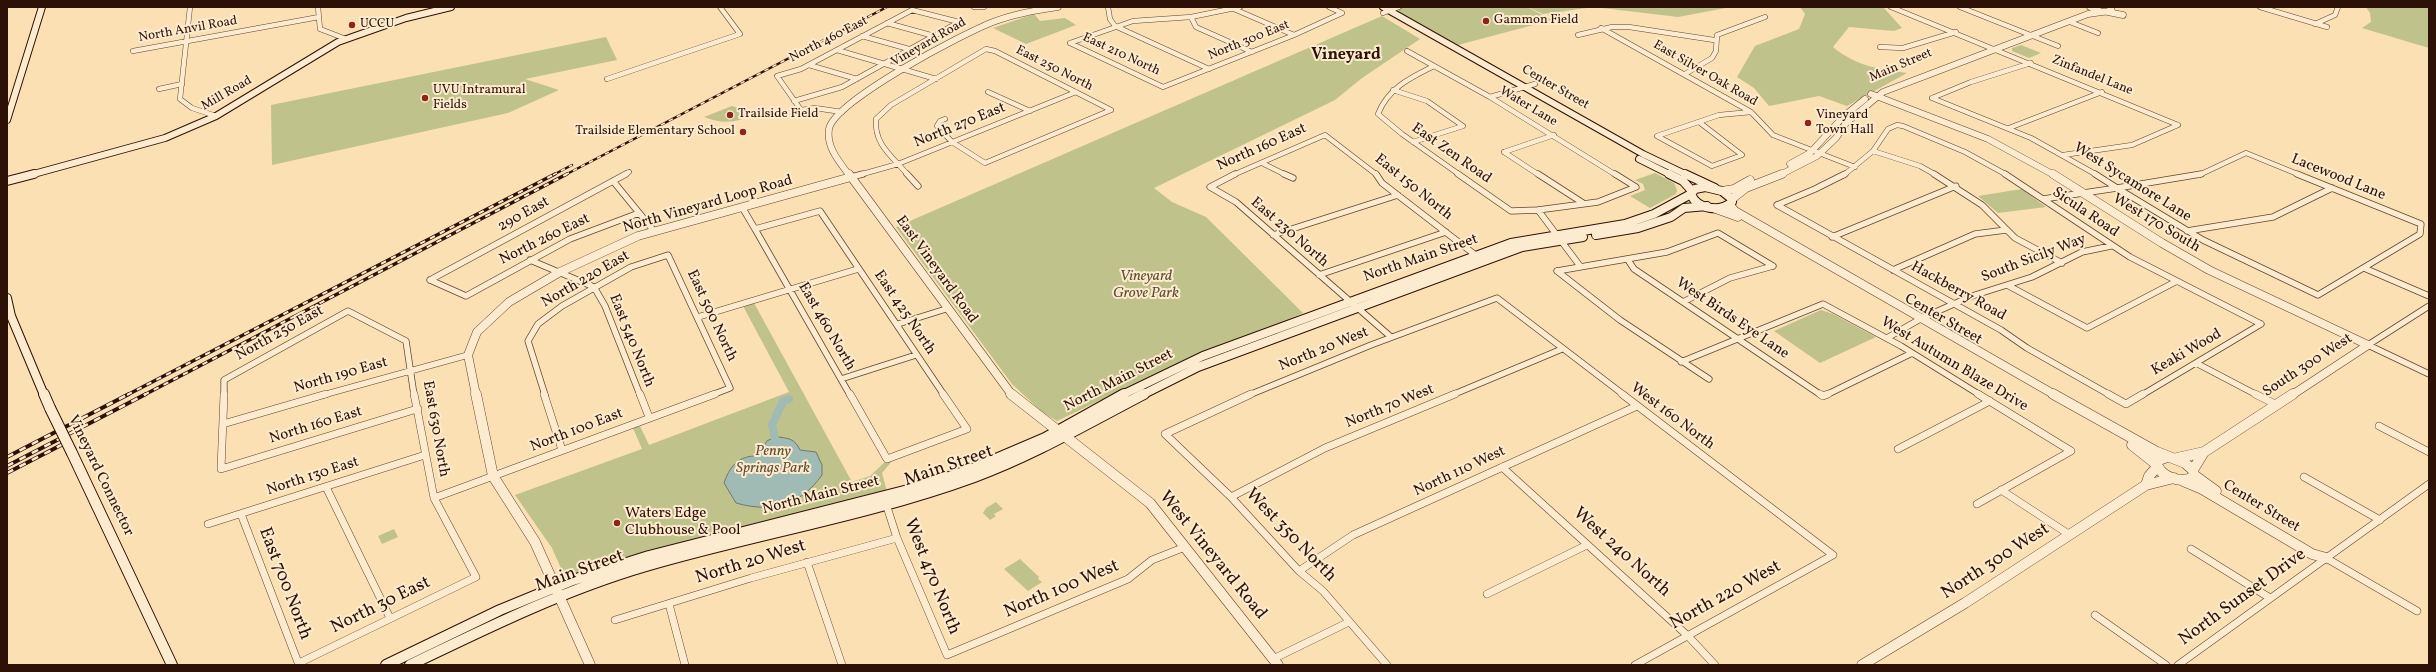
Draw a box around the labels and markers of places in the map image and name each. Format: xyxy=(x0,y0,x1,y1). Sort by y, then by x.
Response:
place label: Gammon Field xyxy=(1494,13,1578,29)
marker: Gammon Field xyxy=(1481,16,1491,26)
place label: UCCU xyxy=(360,17,394,33)
marker: UCCU xyxy=(347,20,357,30)
place label: UVU Intramural Fields xyxy=(433,83,526,114)
marker: UVU Intramural Fields xyxy=(420,93,430,103)
place label: Trailside Field xyxy=(738,107,819,123)
place label: Vineyard Town Hall xyxy=(1816,108,1874,139)
marker: Trailside Field xyxy=(725,110,735,120)
marker: Vineyard Town Hall xyxy=(1803,118,1813,128)
place label: Trailside Elementary School xyxy=(575,124,735,140)
marker: Trailside Elementary School xyxy=(738,127,748,137)
place label: Waters Edge Clubhouse & Pool xyxy=(625,505,741,540)
marker: Waters Edge Clubhouse & Pool xyxy=(612,518,622,528)

